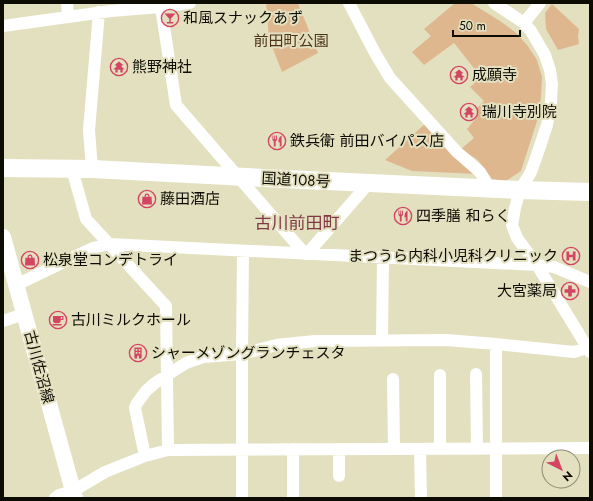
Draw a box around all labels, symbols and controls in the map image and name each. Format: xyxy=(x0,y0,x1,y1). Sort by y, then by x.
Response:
place label: 和風スナックあず xyxy=(183,7,303,29)
bar icon: 和風スナックあず xyxy=(160,8,180,28)
scale bar xyxy=(453,12,520,38)
text: 50 m xyxy=(459,17,486,35)
park label: 前田町公園 xyxy=(253,30,329,52)
place label: 熊野神社 xyxy=(132,56,192,78)
temple icon: 熊野神社 xyxy=(109,57,129,77)
place label: 成願寺 xyxy=(472,64,517,86)
temple icon: 成願寺 xyxy=(449,65,469,85)
place label: 瑞川寺別院 xyxy=(482,101,557,123)
temple icon: 瑞川寺別院 xyxy=(459,102,479,122)
place label: 鉄兵衛 前田バイパス店 xyxy=(290,130,444,152)
restaurant icon: 鉄兵衛 前田バイパス店 xyxy=(267,131,287,151)
street label: 国道108号 xyxy=(261,167,331,193)
place label: 藤田酒店 xyxy=(160,188,220,210)
shop icon: 藤田酒店 xyxy=(137,189,157,209)
place label: 四季膳 和らく xyxy=(416,205,511,227)
restaurant icon: 四季膳 和らく xyxy=(393,206,413,226)
district label: 古川前田町 xyxy=(255,211,340,235)
place label: まつうら内科小児科クリニック xyxy=(348,245,558,267)
hospital icon: まつうら内科小児科クリニック xyxy=(561,246,581,266)
place label: 松泉堂コンデトライ xyxy=(43,249,178,271)
shop icon: 松泉堂コンデトライ xyxy=(20,250,40,270)
place label: 大宮薬局 xyxy=(497,280,557,302)
pharmacy icon: 大宮薬局 xyxy=(560,281,580,301)
place label: 古川ミルクホール xyxy=(71,309,191,331)
cafe icon: 古川ミルクホール xyxy=(48,310,68,330)
street label: 古川佐沼線 xyxy=(19,328,59,406)
place label: シャーメゾングランチェスタ xyxy=(151,342,345,364)
building icon: シャーメゾングランチェスタ xyxy=(128,343,148,363)
north arrow xyxy=(541,449,581,489)
text: N xyxy=(559,468,576,485)

